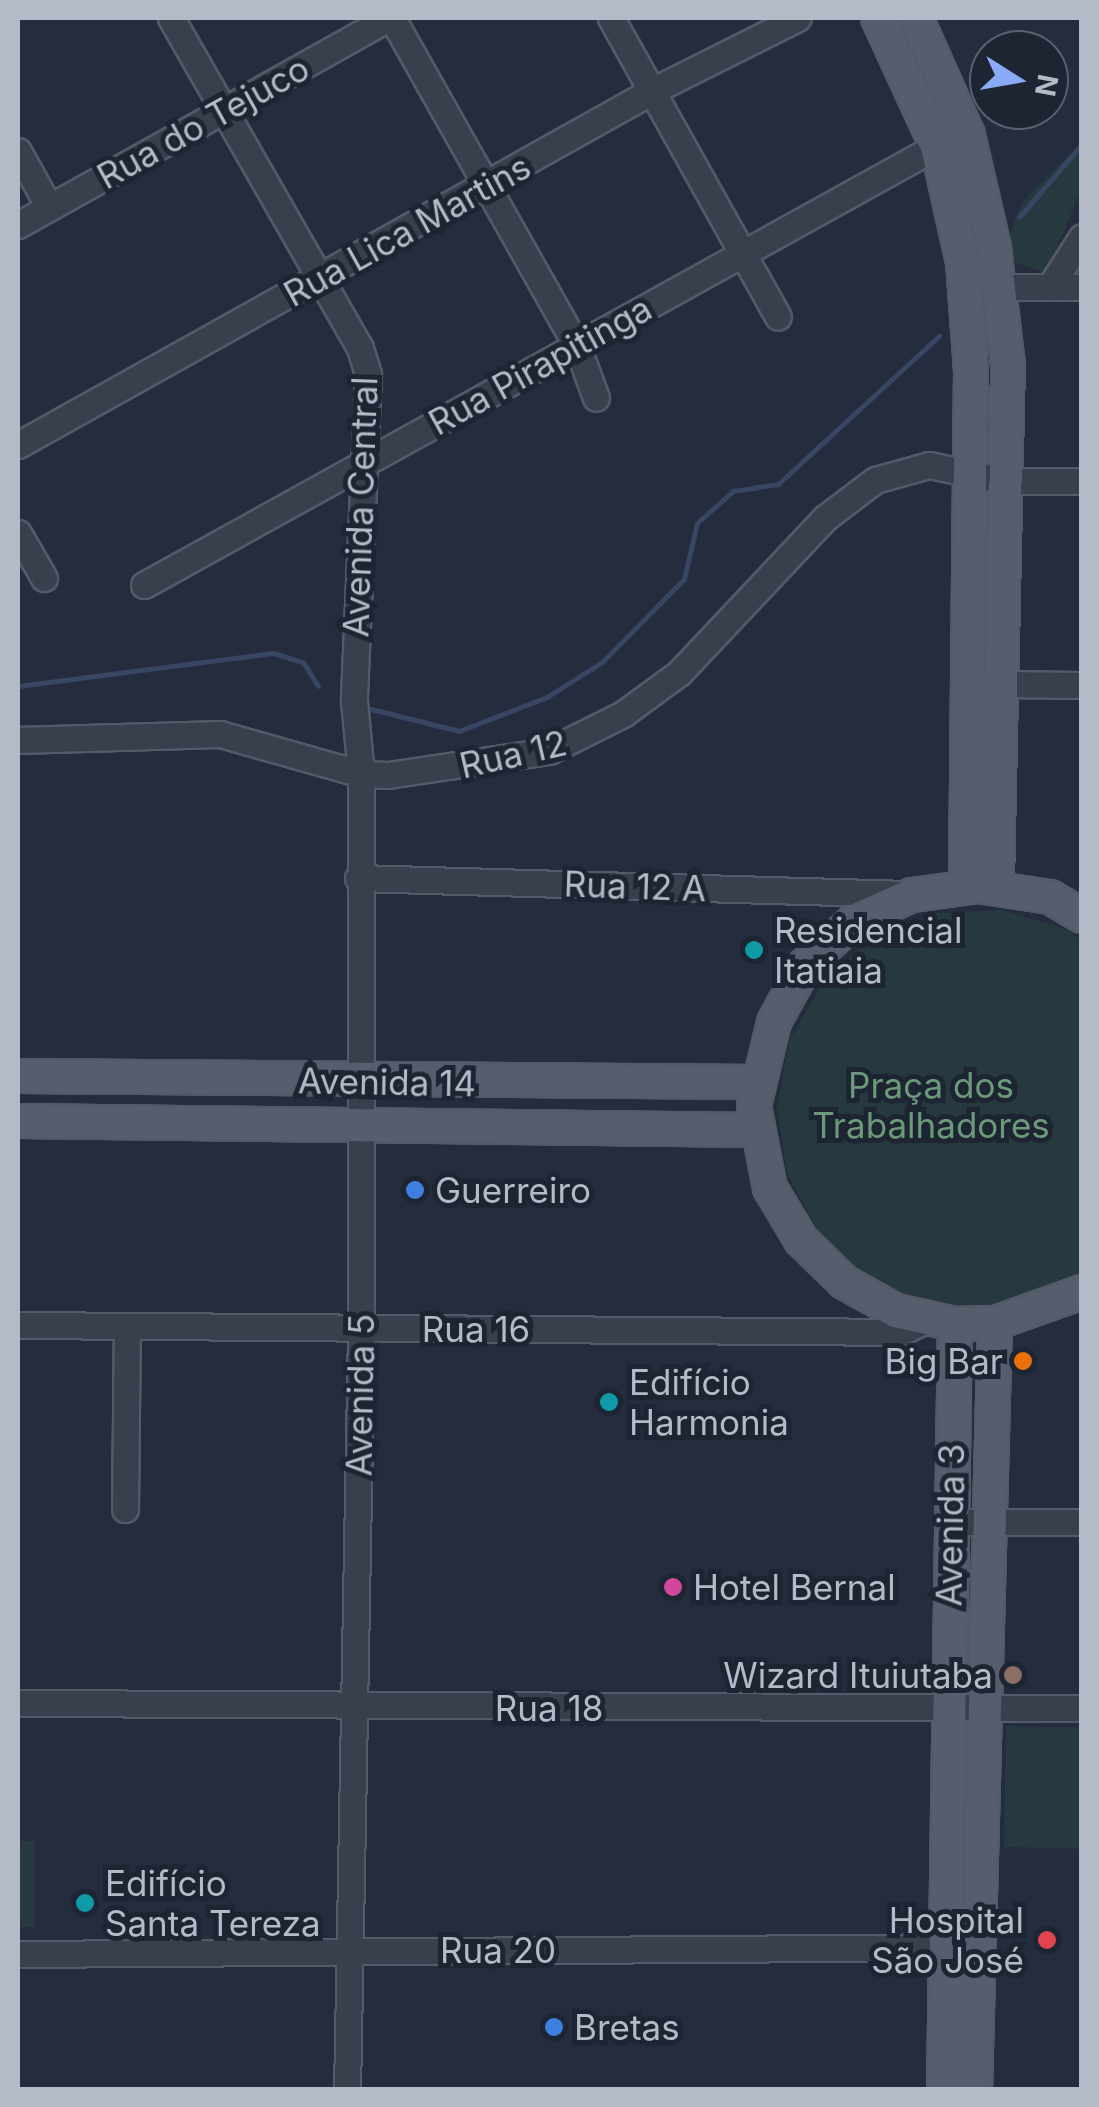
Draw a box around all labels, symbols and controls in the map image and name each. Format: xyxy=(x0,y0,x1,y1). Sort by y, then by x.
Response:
north arrow xyxy=(969,30,1069,130)
street label: Rua do Tejuco xyxy=(90,47,316,197)
text: N xyxy=(1028,72,1065,99)
street label: Rua Lica Martins xyxy=(277,145,537,315)
street label: Rua Pirapitinga xyxy=(421,287,659,443)
street label: Avenida Central xyxy=(334,376,386,638)
street label: Rua 12 xyxy=(456,721,570,787)
street label: Rua 12 A xyxy=(563,863,707,909)
place label: Residencial Itatiaia xyxy=(774,909,962,991)
marker: Residencial Itatiaia xyxy=(743,939,765,961)
street label: Avenida 14 xyxy=(298,1059,476,1105)
park label: Praça dos Trabalhadores xyxy=(812,1064,1050,1146)
place label: Guerreiro xyxy=(435,1169,591,1211)
marker: Guerreiro xyxy=(404,1179,426,1201)
street label: Rua 16 xyxy=(422,1308,530,1350)
street label: Avenida 5 xyxy=(338,1313,382,1477)
place label: Big Bar xyxy=(885,1340,1003,1382)
marker: Big Bar xyxy=(1012,1350,1034,1372)
place label: Edifício Harmonia xyxy=(629,1361,789,1443)
marker: Edifício Harmonia xyxy=(598,1391,620,1413)
street label: Avenida 3 xyxy=(928,1443,972,1607)
place label: Hotel Bernal xyxy=(693,1566,896,1608)
marker: Hotel Bernal xyxy=(662,1576,684,1598)
place label: Wizard Ituiutaba xyxy=(723,1654,993,1696)
marker: Wizard Ituiutaba xyxy=(1002,1664,1024,1686)
street label: Rua 18 xyxy=(495,1687,603,1729)
place label: Edifício Santa Tereza xyxy=(105,1862,321,1944)
marker: Edifício Santa Tereza xyxy=(74,1892,96,1914)
place label: Hospital São José xyxy=(871,1899,1024,1981)
marker: Hospital São José xyxy=(1034,1927,1060,1953)
street label: Rua 20 xyxy=(440,1929,556,1971)
place label: Bretas xyxy=(574,2006,680,2048)
marker: Bretas xyxy=(543,2016,565,2038)

